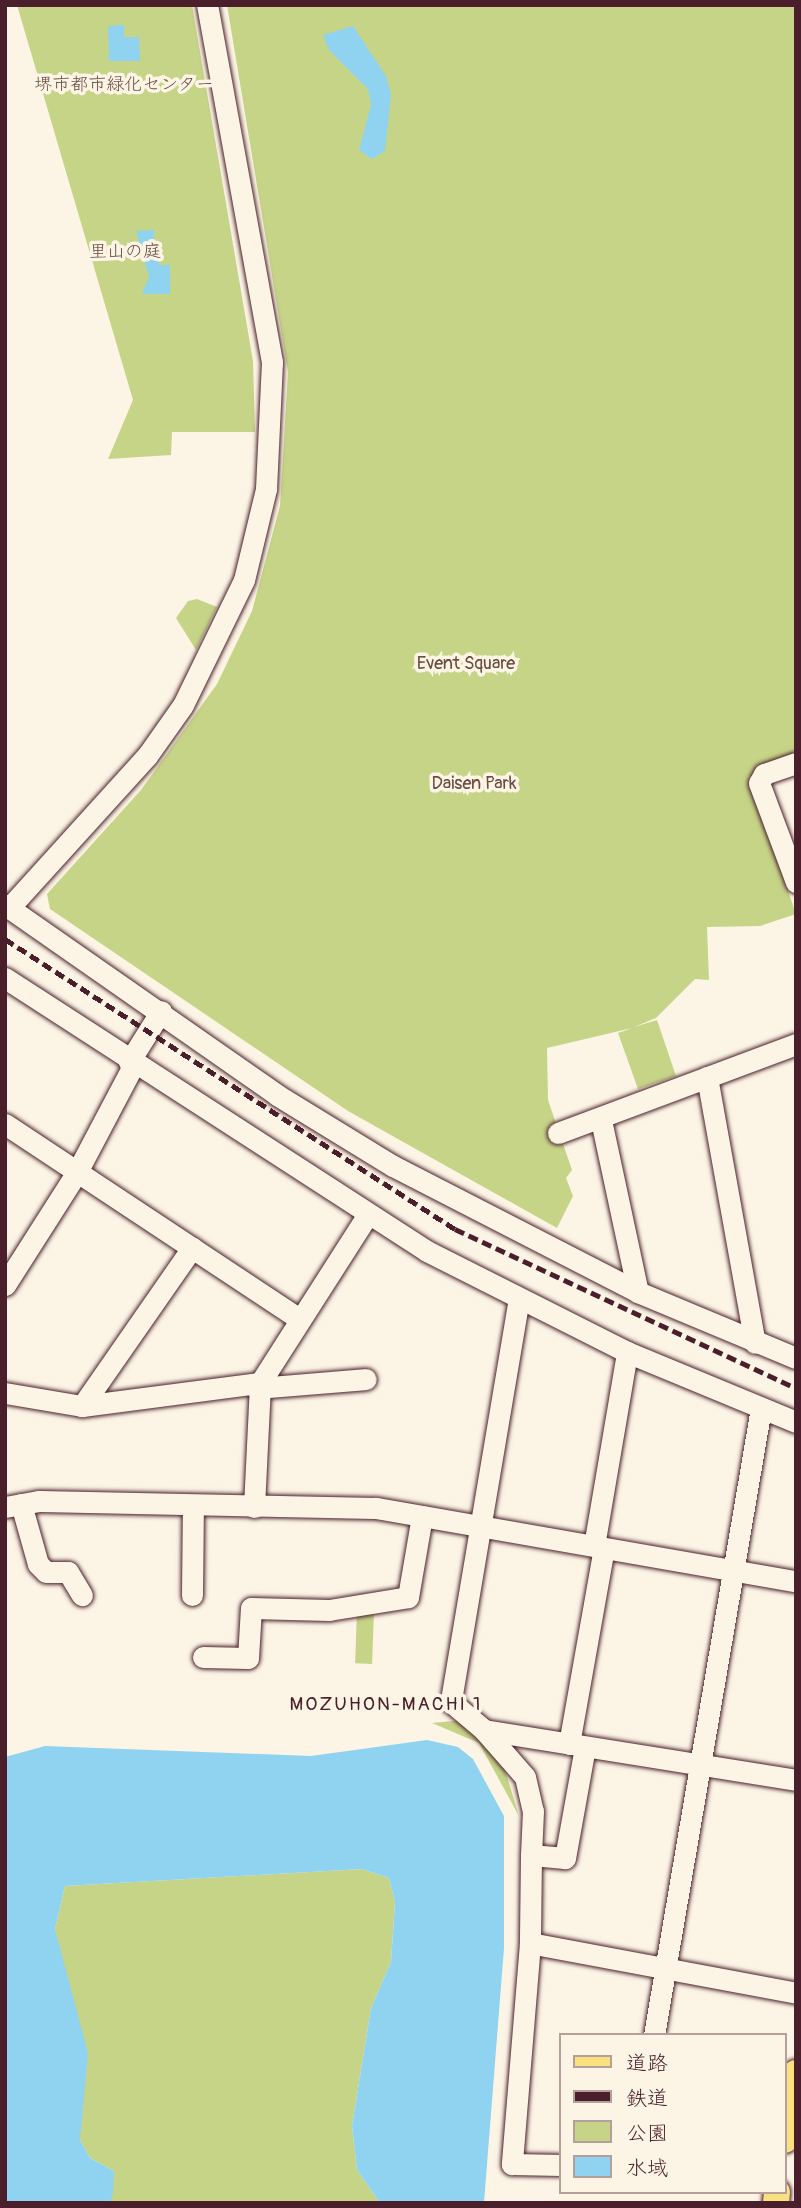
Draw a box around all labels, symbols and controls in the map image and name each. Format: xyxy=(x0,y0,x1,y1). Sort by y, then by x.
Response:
park label: 堺市都市緑化センター xyxy=(34,74,214,96)
park label: 里山の庭 xyxy=(89,241,161,263)
park label: Event Square xyxy=(417,653,515,675)
park label: Daisen Park xyxy=(431,773,517,795)
district label: MOZUHON-MACHI 1 xyxy=(291,1694,481,1716)
legend xyxy=(560,2033,787,2194)
text: 道路 xyxy=(626,2050,668,2077)
text: 鉄道 xyxy=(626,2085,668,2112)
text: 公園 xyxy=(626,2120,668,2147)
text: 水域 xyxy=(626,2155,668,2182)

